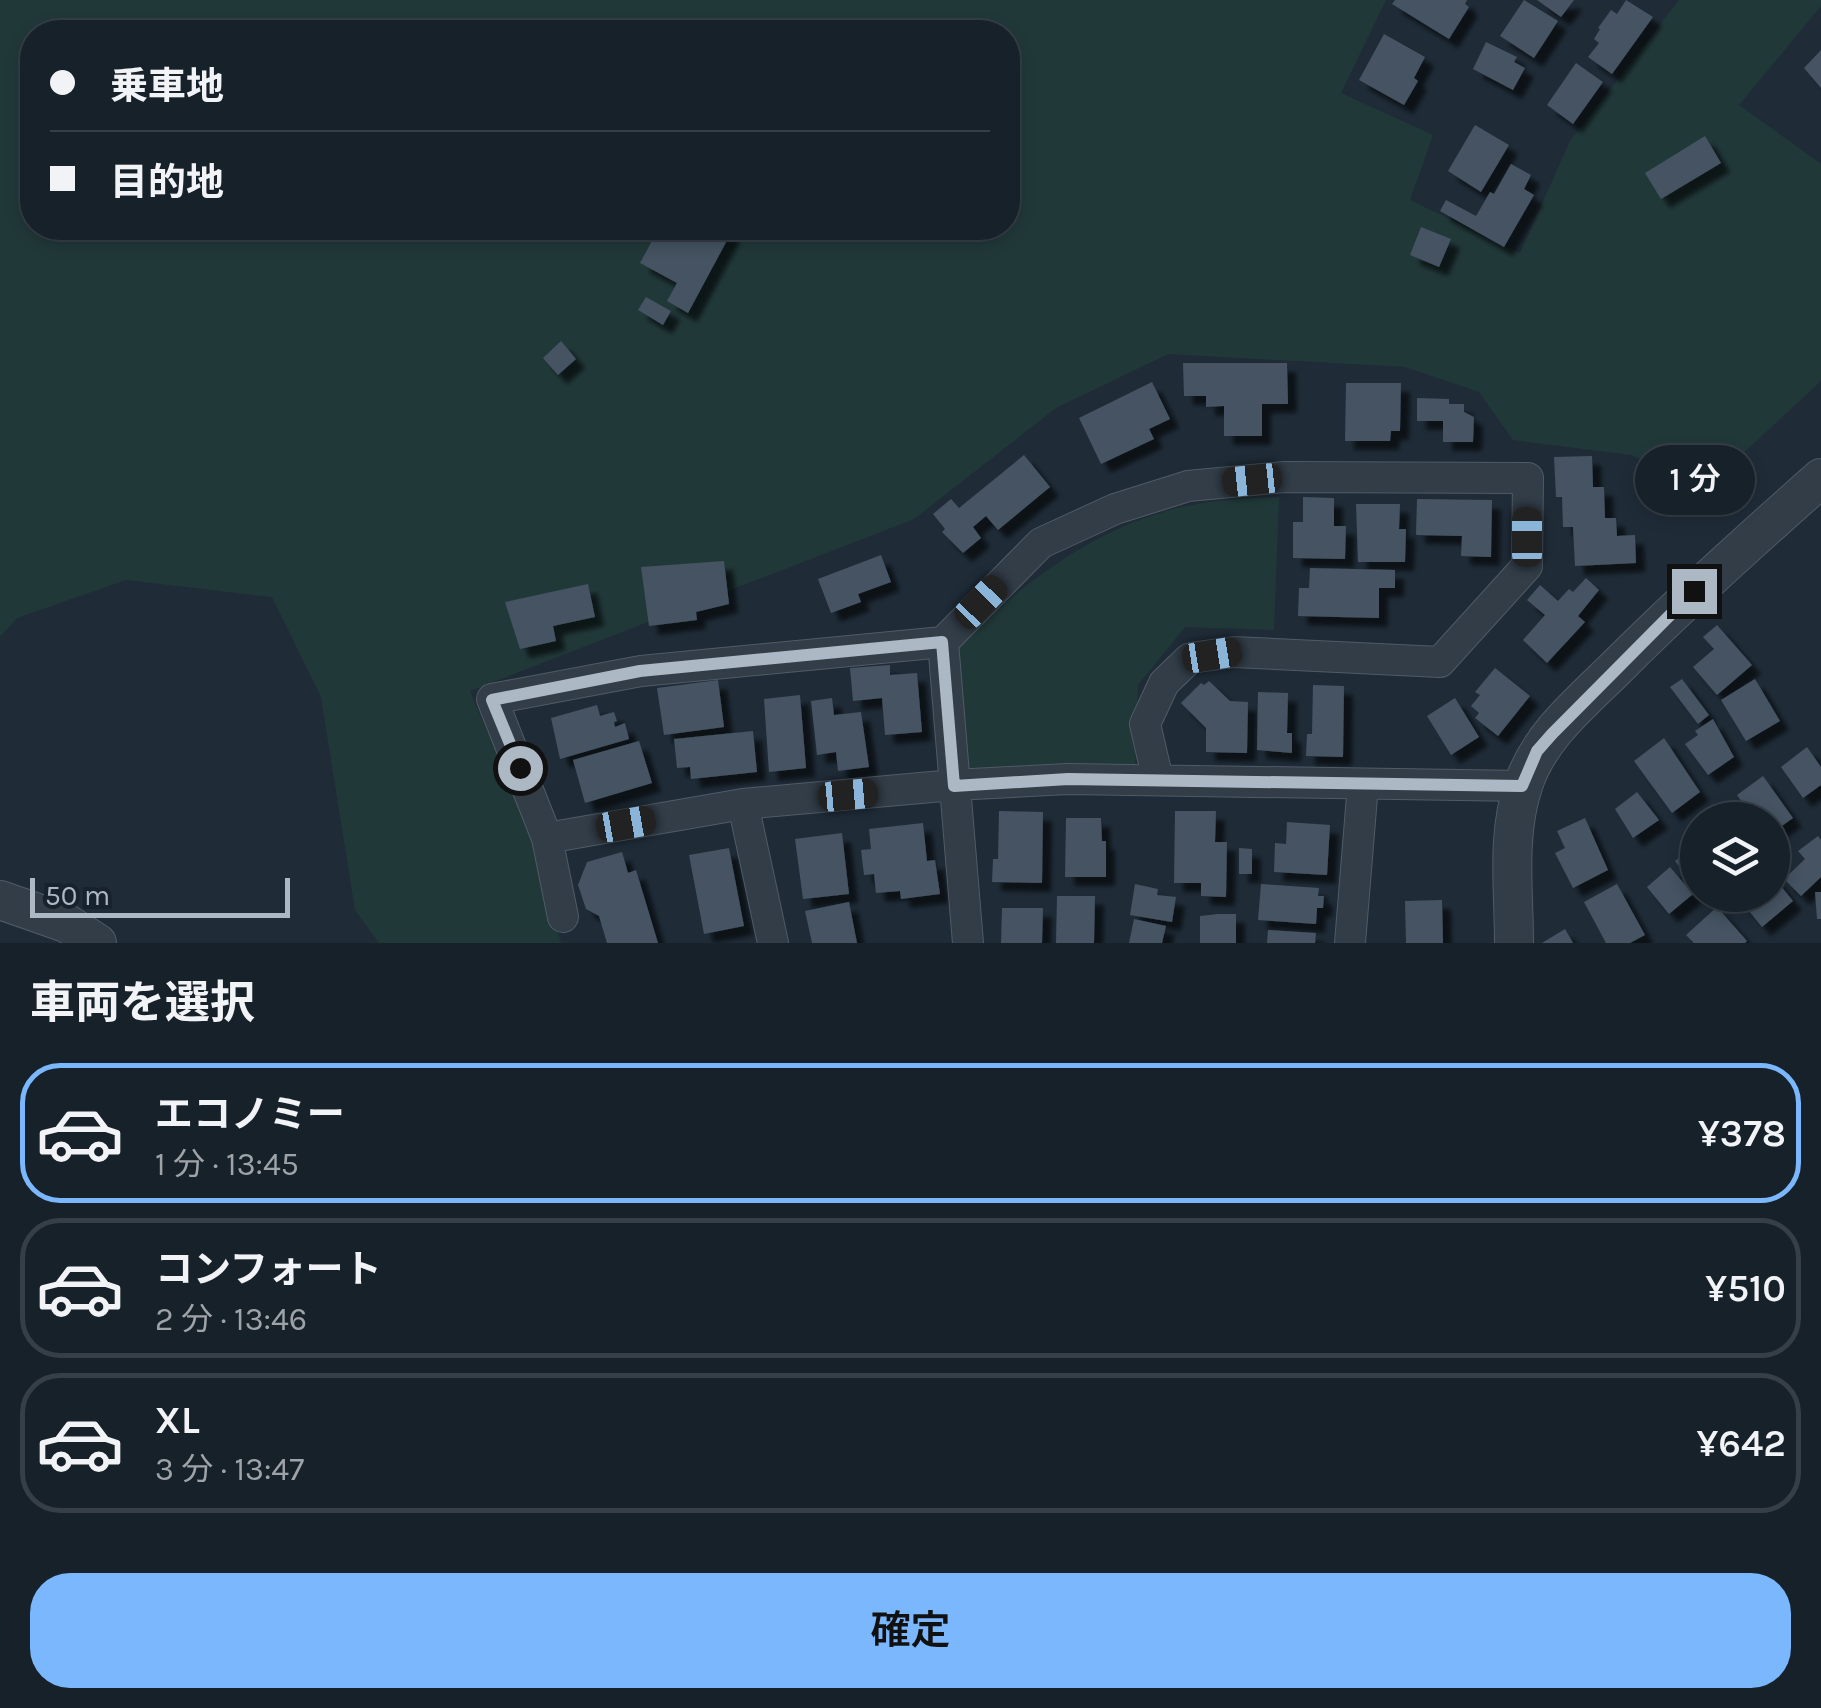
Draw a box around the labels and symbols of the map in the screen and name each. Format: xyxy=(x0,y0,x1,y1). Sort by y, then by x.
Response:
callout: 1 分 xyxy=(1634,446,1754,516)
car xyxy=(1221,462,1283,498)
car xyxy=(1512,507,1542,567)
route end xyxy=(1672,569,1717,614)
car xyxy=(949,570,1013,634)
car xyxy=(1180,635,1244,675)
route start xyxy=(498,746,543,791)
car xyxy=(817,777,879,813)
car xyxy=(594,804,658,844)
scale bar xyxy=(30,873,290,918)

